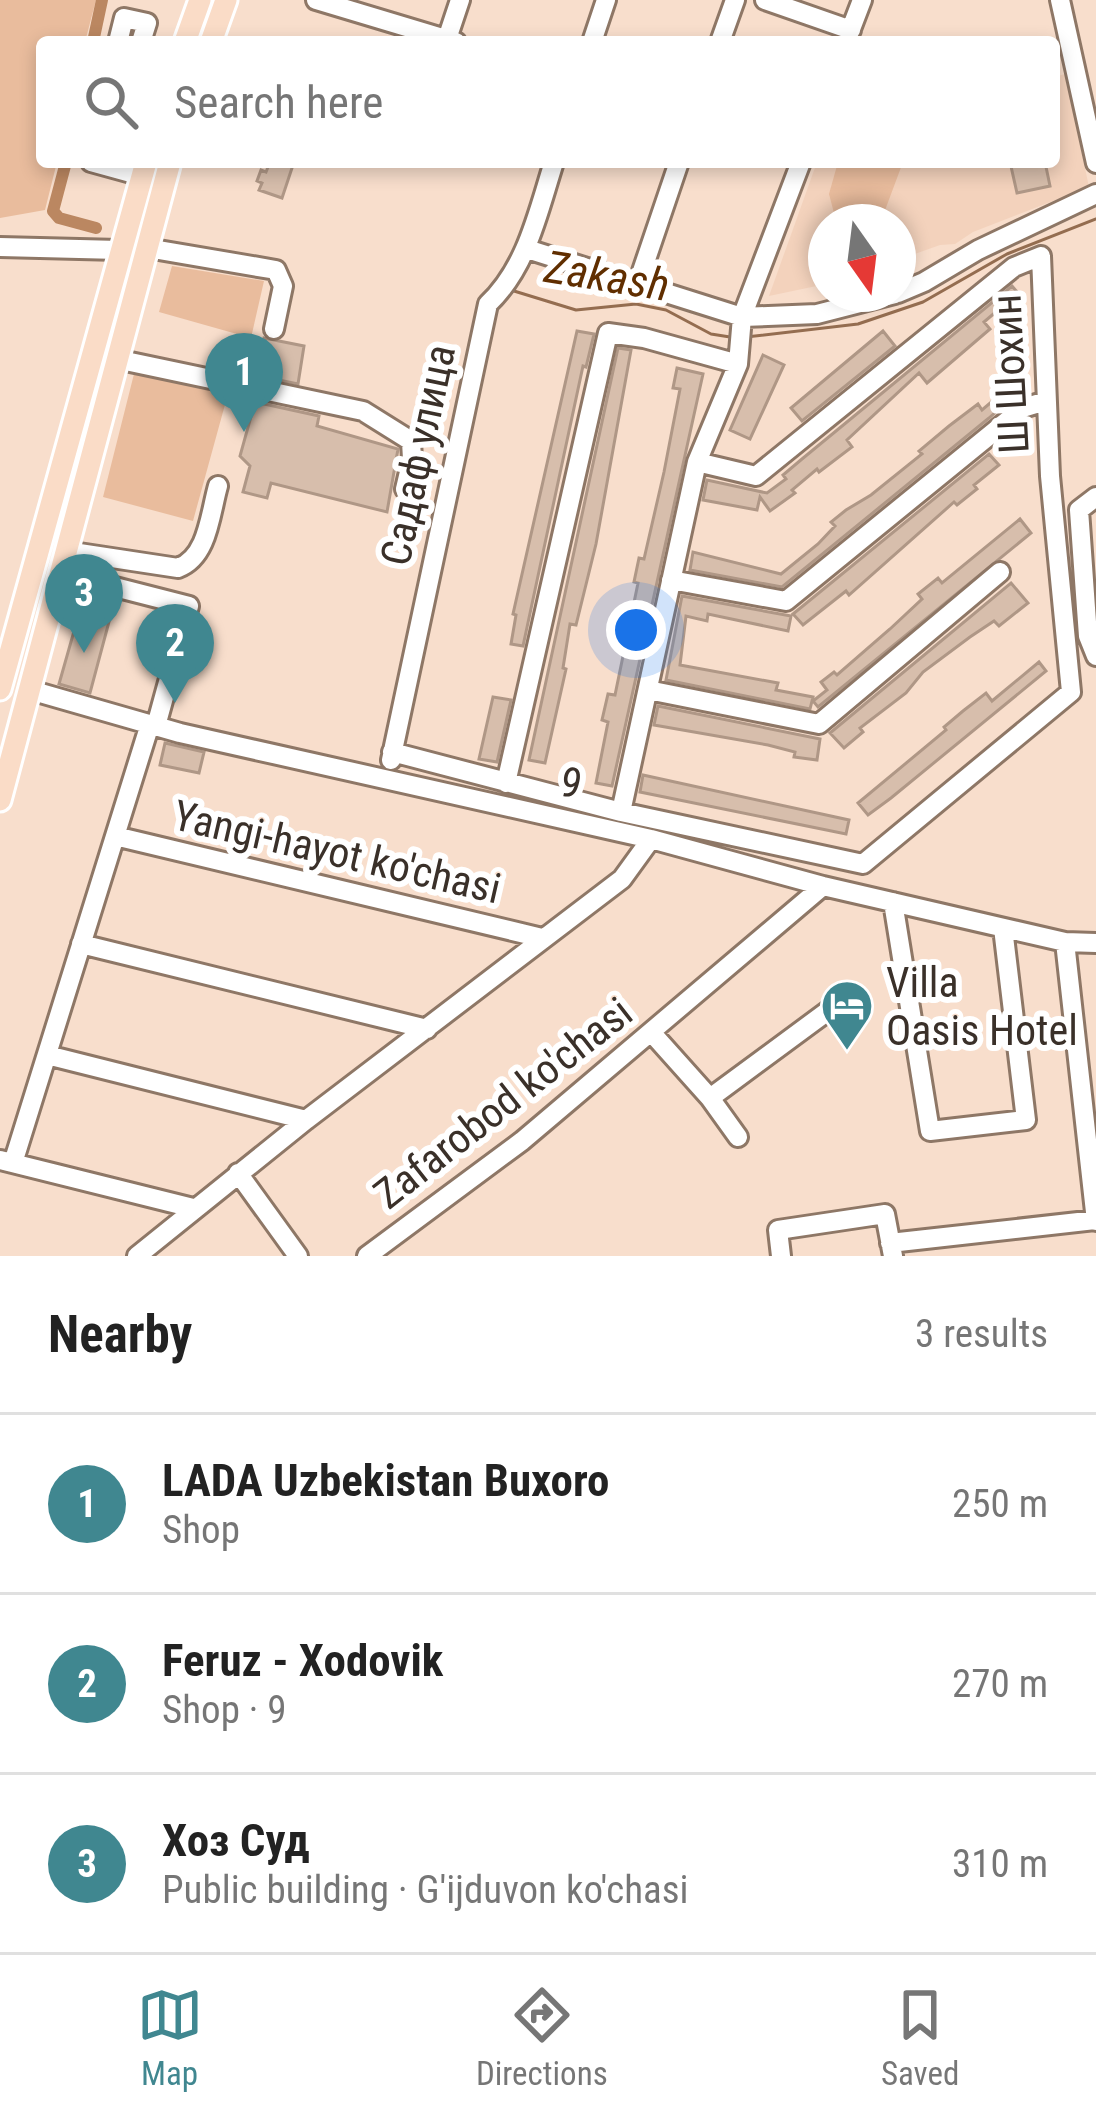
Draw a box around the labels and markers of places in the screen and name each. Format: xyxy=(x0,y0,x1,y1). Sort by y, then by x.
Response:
pin: 1 xyxy=(205,333,283,432)
pin: 3 xyxy=(45,554,123,653)
pin: 2 xyxy=(136,604,214,703)
place label: Villa Oasis Hotel xyxy=(886,958,1078,1055)
hotel icon: Villa Oasis Hotel xyxy=(819,978,875,1052)

